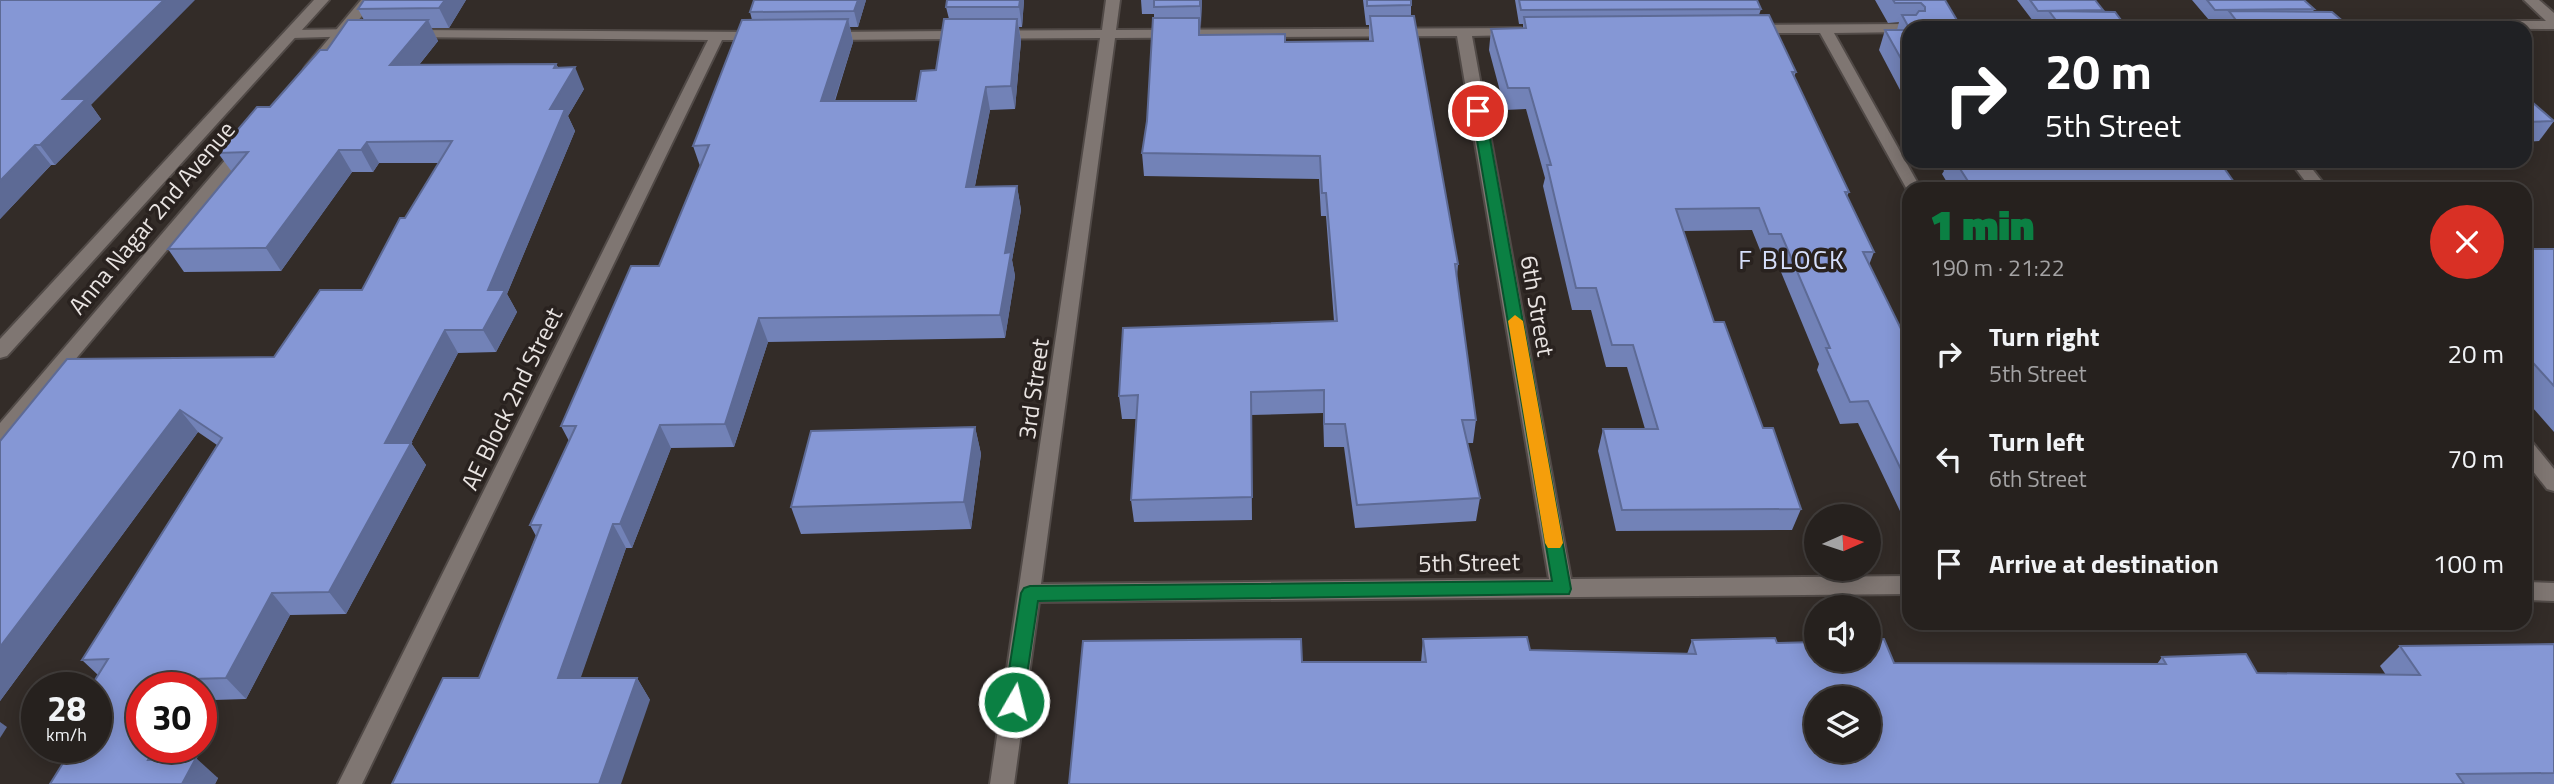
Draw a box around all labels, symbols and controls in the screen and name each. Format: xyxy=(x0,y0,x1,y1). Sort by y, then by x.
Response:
text: 20 m xyxy=(2045,33,2152,108)
icon: right xyxy=(1930,49,2021,140)
pin xyxy=(1448,81,1508,141)
icon: arrive xyxy=(1459,92,1497,130)
text: 5th Street xyxy=(2045,101,2181,149)
street label: Anna Nagar 2nd Avenue xyxy=(59,113,243,322)
text: 1 min xyxy=(1930,192,2034,256)
button: close xyxy=(2430,205,2504,279)
district label: F BLOCK xyxy=(1738,240,1846,279)
text: 190 m · 21:22 xyxy=(1930,250,2065,285)
street label: 6th Street xyxy=(1511,253,1565,360)
street label: AE Block 2nd Street xyxy=(451,301,571,496)
text: Turn right xyxy=(1989,317,2100,356)
text: 20 m xyxy=(2447,334,2504,373)
icon: right xyxy=(1930,335,1968,373)
street label: 3rd Street xyxy=(1008,336,1058,442)
text: 5th Street xyxy=(1989,356,2087,391)
text: Turn left xyxy=(1989,422,2084,461)
text: 70 m xyxy=(2447,439,2504,478)
icon: left xyxy=(1930,440,1968,478)
text: 6th Street xyxy=(1989,461,2087,496)
north arrow xyxy=(1804,504,1881,581)
map controls xyxy=(1804,504,1881,763)
street label: 5th Street xyxy=(1418,543,1521,581)
text: Arrive at destination xyxy=(1989,544,2219,583)
text: 100 m xyxy=(2433,544,2504,583)
icon: arrive xyxy=(1930,545,1968,583)
button: sound xyxy=(1804,595,1881,672)
position arrow xyxy=(977,665,1051,739)
speed limit sign: 30 xyxy=(126,672,217,763)
text: 28 xyxy=(47,681,86,735)
button: layers xyxy=(1804,686,1881,763)
text: km/h xyxy=(46,721,87,748)

